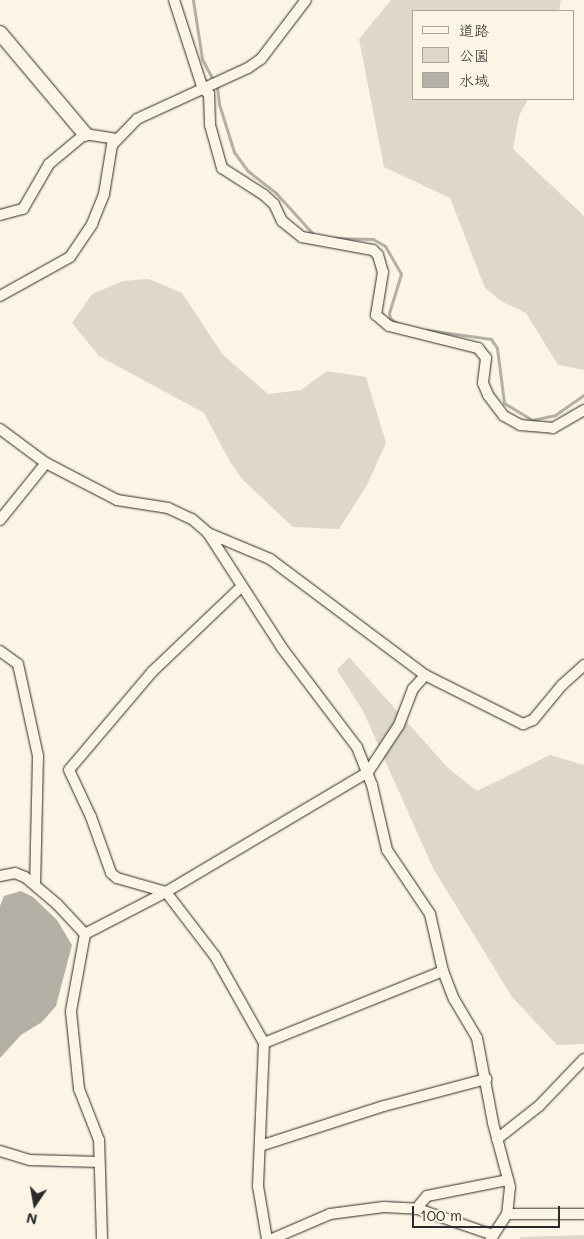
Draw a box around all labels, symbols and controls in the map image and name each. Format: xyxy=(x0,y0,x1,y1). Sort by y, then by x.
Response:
legend xyxy=(412,10,574,100)
text: 道路 xyxy=(459,20,489,40)
text: 公園 xyxy=(459,45,489,65)
text: 水域 xyxy=(459,70,489,90)
north arrow xyxy=(10,1179,60,1229)
scale bar xyxy=(414,1196,562,1228)
text: 100 m xyxy=(420,1205,462,1225)
text: N xyxy=(25,1209,39,1230)

